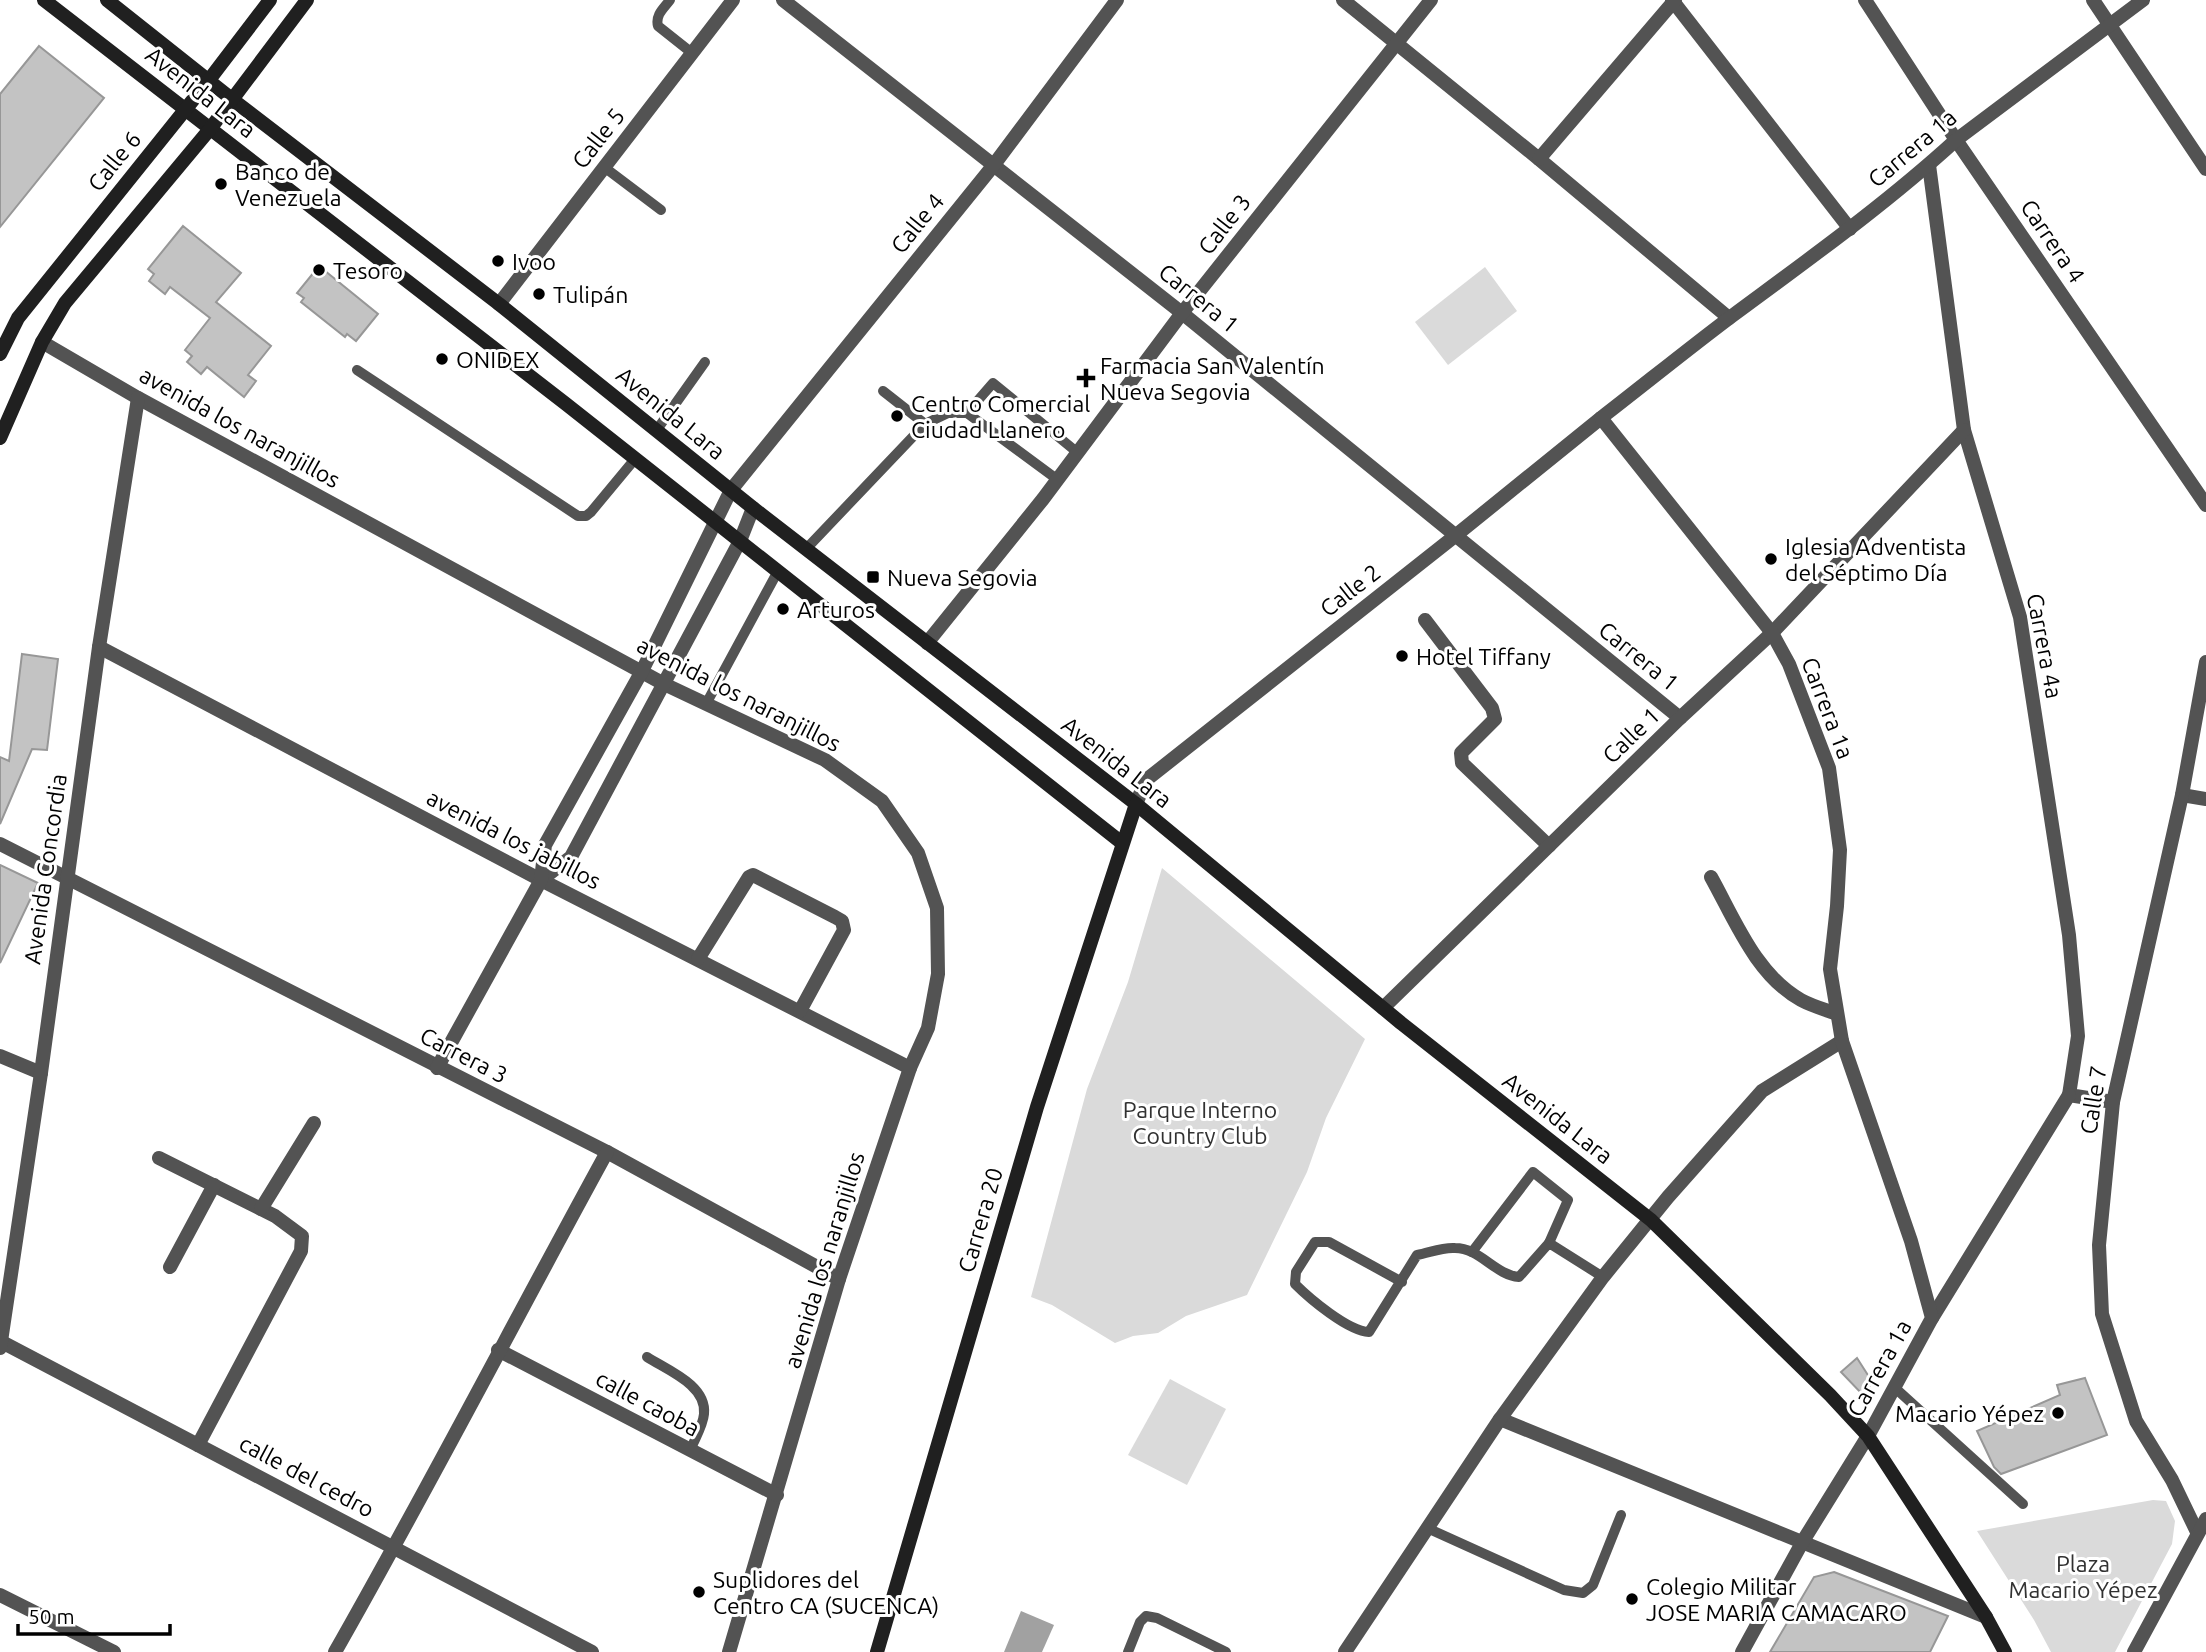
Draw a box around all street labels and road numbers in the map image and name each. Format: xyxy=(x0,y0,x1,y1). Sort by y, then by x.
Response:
street label: Avenida Lara xyxy=(141,42,261,142)
street label: Calle 5 xyxy=(567,103,629,173)
street label: Carrera 1a xyxy=(1863,104,1961,192)
street label: Calle 6 xyxy=(83,126,145,196)
street label: Calle 4 xyxy=(886,188,948,258)
street label: Calle 3 xyxy=(1193,189,1255,259)
street label: Carrera 4 xyxy=(2016,195,2090,287)
street label: Carrera 1 xyxy=(1154,258,1244,338)
street label: avenida los naranjillos xyxy=(136,362,344,492)
street label: Avenida Lara xyxy=(612,362,730,464)
street label: Calle 2 xyxy=(1315,559,1385,621)
street label: Carrera 4a xyxy=(2023,591,2067,701)
street label: Carrera 1 xyxy=(1594,616,1684,696)
street label: avenida los naranjillos xyxy=(633,632,845,756)
street label: Carrera 1a xyxy=(1797,654,1859,762)
street label: Calle 1 xyxy=(1598,702,1664,768)
street label: Avenida Lara xyxy=(1057,712,1177,812)
street label: Avenida Concordia xyxy=(19,772,71,966)
street label: avenida los jabillos xyxy=(423,784,605,894)
street label: Carrera 3 xyxy=(416,1022,512,1088)
street label: Calle 7 xyxy=(2075,1064,2111,1136)
street label: Avenida Lara xyxy=(1498,1068,1618,1168)
street label: avenida los naranjillos xyxy=(779,1149,869,1371)
street label: Carrera 20 xyxy=(953,1165,1007,1275)
street label: Carrera 1a xyxy=(1842,1315,1916,1421)
street label: calle caoba xyxy=(592,1365,704,1441)
street label: calle del cedro xyxy=(235,1430,379,1522)

